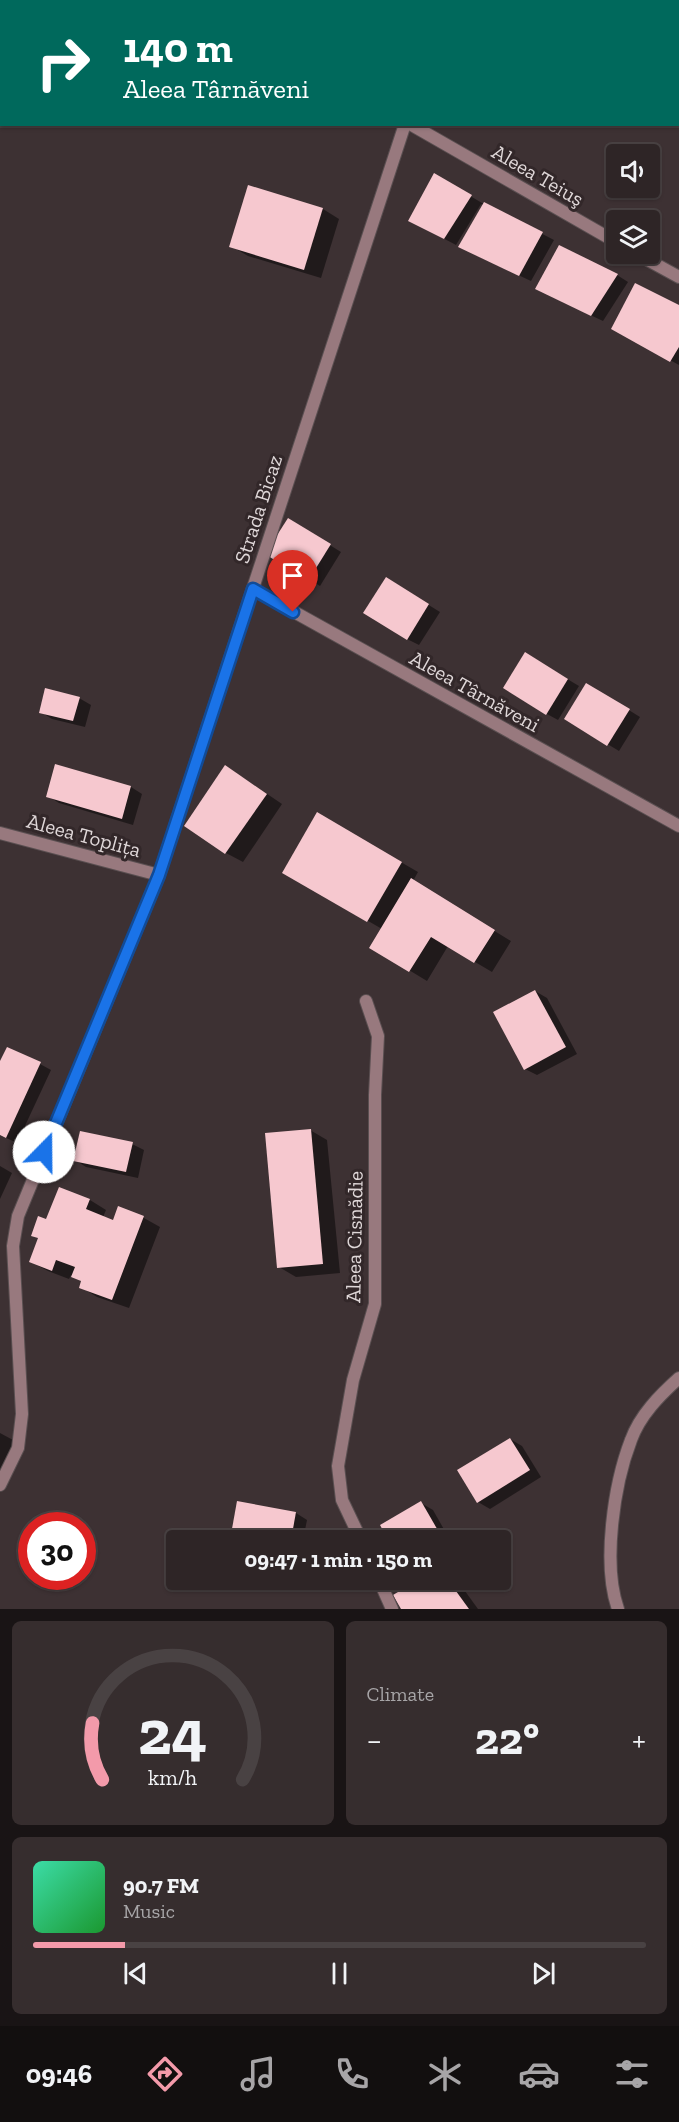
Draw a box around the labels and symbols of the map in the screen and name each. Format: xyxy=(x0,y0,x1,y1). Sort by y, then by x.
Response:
street label: Aleea Teiuş xyxy=(488,139,588,211)
street label: Strada Bicaz xyxy=(229,451,287,566)
pin xyxy=(267,550,318,612)
street label: Aleea Târnăveni xyxy=(406,645,544,737)
street label: Aleea Toplița xyxy=(24,808,144,862)
position arrow xyxy=(12,1120,76,1184)
street label: Aleea Cisnădie xyxy=(340,1171,368,1303)
speed limit sign: 30 xyxy=(18,1512,96,1590)

